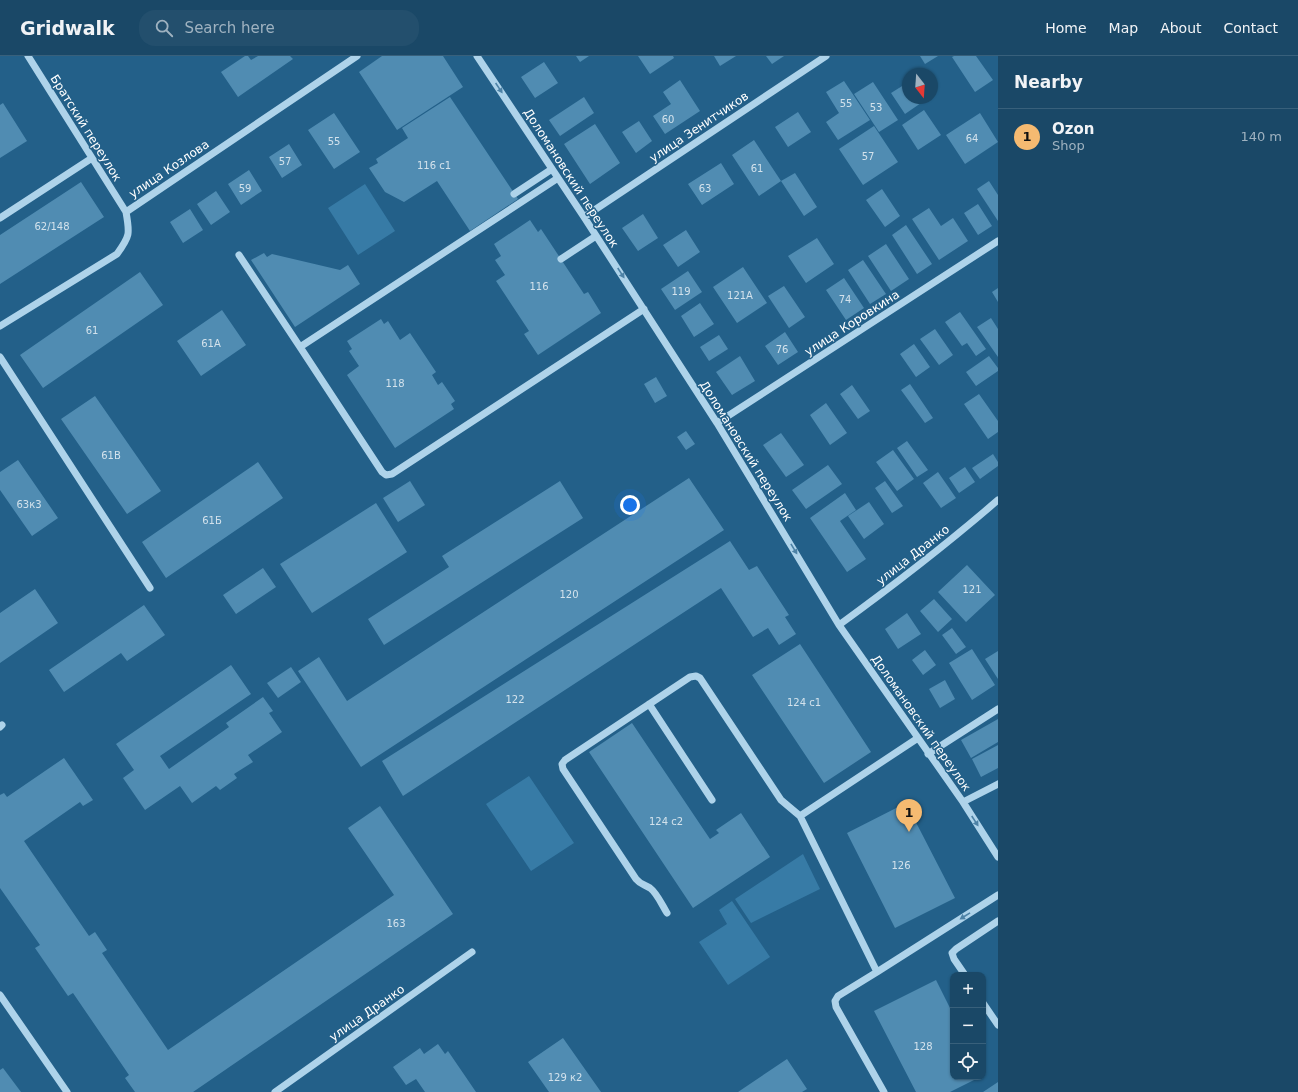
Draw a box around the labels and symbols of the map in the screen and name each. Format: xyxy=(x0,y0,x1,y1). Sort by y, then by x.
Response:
north arrow xyxy=(902,68,938,104)
street label: Братский переулок xyxy=(47,72,125,184)
one-way arrow xyxy=(495,83,503,94)
street label: улица Зенитчиков xyxy=(647,89,751,165)
house number: 55 xyxy=(840,98,852,109)
house number: 53 xyxy=(870,102,882,113)
street label: Доломановский переулок xyxy=(521,106,621,250)
house number: 60 xyxy=(662,114,674,125)
house number: 64 xyxy=(966,133,978,144)
house number: 55 xyxy=(328,136,340,147)
street label: улица Козлова xyxy=(126,137,212,201)
house number: 57 xyxy=(862,151,874,162)
house number: 57 xyxy=(279,156,291,167)
house number: 116 с1 xyxy=(417,160,451,171)
house number: 61 xyxy=(751,163,763,174)
house number: 59 xyxy=(239,183,251,194)
house number: 63 xyxy=(699,183,711,194)
house number: 62/148 xyxy=(34,221,70,232)
one-way arrow xyxy=(617,267,624,279)
house number: 116 xyxy=(529,281,549,292)
house number: 119 xyxy=(671,286,691,297)
street label: улица Коровкина xyxy=(802,287,902,359)
house number: 121А xyxy=(727,290,753,301)
house number: 74 xyxy=(839,294,851,305)
house number: 61 xyxy=(86,325,98,336)
house number: 61А xyxy=(201,338,221,349)
house number: 76 xyxy=(776,344,788,355)
house number: 118 xyxy=(385,378,405,389)
street label: Доломановский переулок xyxy=(697,378,795,524)
house number: 61В xyxy=(101,450,121,461)
your location xyxy=(620,495,640,515)
house number: 63к3 xyxy=(16,499,42,510)
house number: 61Б xyxy=(202,515,222,526)
street label: улица Дранко xyxy=(874,522,952,588)
one-way arrow xyxy=(790,543,797,555)
house number: 121 xyxy=(962,584,982,595)
house number: 120 xyxy=(559,589,579,600)
street label: Доломановский переулок xyxy=(868,652,974,794)
house number: 122 xyxy=(505,694,525,705)
house number: 124 с1 xyxy=(787,697,821,708)
pin: 1 xyxy=(896,799,922,832)
one-way arrow xyxy=(971,815,978,826)
house number: 124 с2 xyxy=(649,816,683,827)
house number: 126 xyxy=(891,860,911,871)
one-way arrow xyxy=(960,912,970,920)
house number: 163 xyxy=(386,918,406,929)
street label: улица Дранко xyxy=(327,982,407,1044)
house number: 128 xyxy=(913,1041,933,1052)
house number: 129 к2 xyxy=(548,1072,582,1083)

